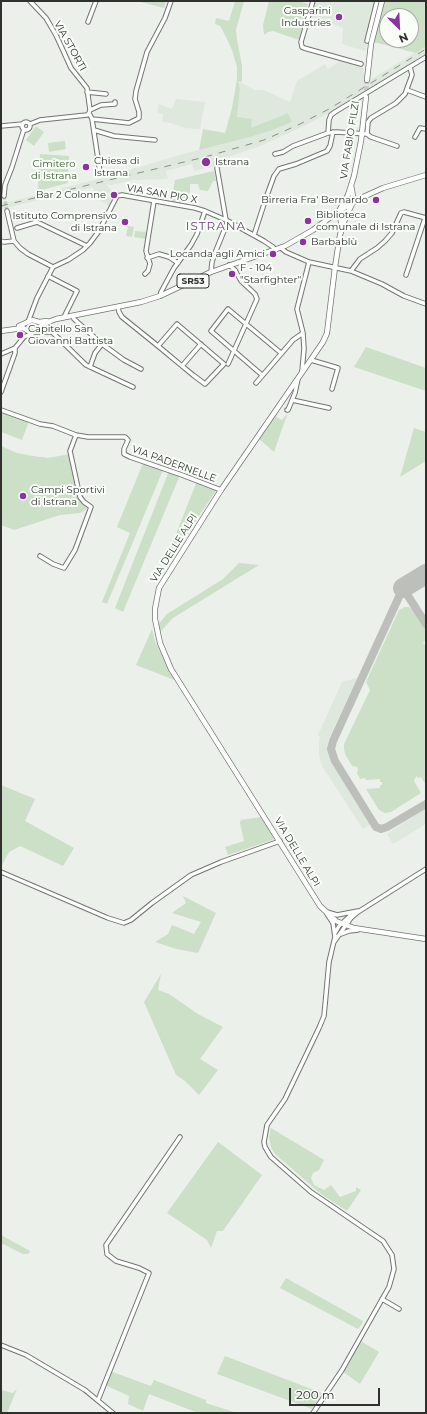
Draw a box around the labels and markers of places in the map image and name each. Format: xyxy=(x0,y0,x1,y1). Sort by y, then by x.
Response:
place label: Gasparini Industries xyxy=(281,5,331,28)
marker: Gasparini Industries xyxy=(334,12,344,22)
place label: Chiesa di Istrana xyxy=(94,155,139,178)
marker: Istrana xyxy=(200,156,212,168)
place label: Istrana xyxy=(215,156,249,168)
marker: Chiesa di Istrana xyxy=(81,162,91,172)
place label: Bar 2 Colonne xyxy=(36,189,106,201)
marker: Bar 2 Colonne xyxy=(109,190,119,200)
place label: Birreria Fra' Bernardo xyxy=(261,194,368,206)
marker: Birreria Fra' Bernardo xyxy=(371,195,381,205)
place label: Biblioteca comunale di Istrana xyxy=(316,209,415,232)
place label: Istituto Comprensivo di Istrana xyxy=(13,210,117,234)
marker: Biblioteca comunale di Istrana xyxy=(303,216,313,226)
marker: Istituto Comprensivo di Istrana xyxy=(120,217,130,227)
place label: Barbablù xyxy=(311,236,357,248)
marker: Barbablù xyxy=(298,237,308,247)
place label: Locanda agli Amici xyxy=(170,248,265,260)
marker: Locanda agli Amici xyxy=(268,249,278,259)
place label: F - 104 "Starfighter" xyxy=(240,262,301,286)
marker: F - 104 "Starfighter" xyxy=(227,269,237,279)
place label: Capitello San Giovanni Battista xyxy=(28,323,113,346)
marker: Capitello San Giovanni Battista xyxy=(15,330,25,340)
place label: Campi Sportivi di Istrana xyxy=(31,484,105,508)
marker: Campi Sportivi di Istrana xyxy=(18,491,28,501)

